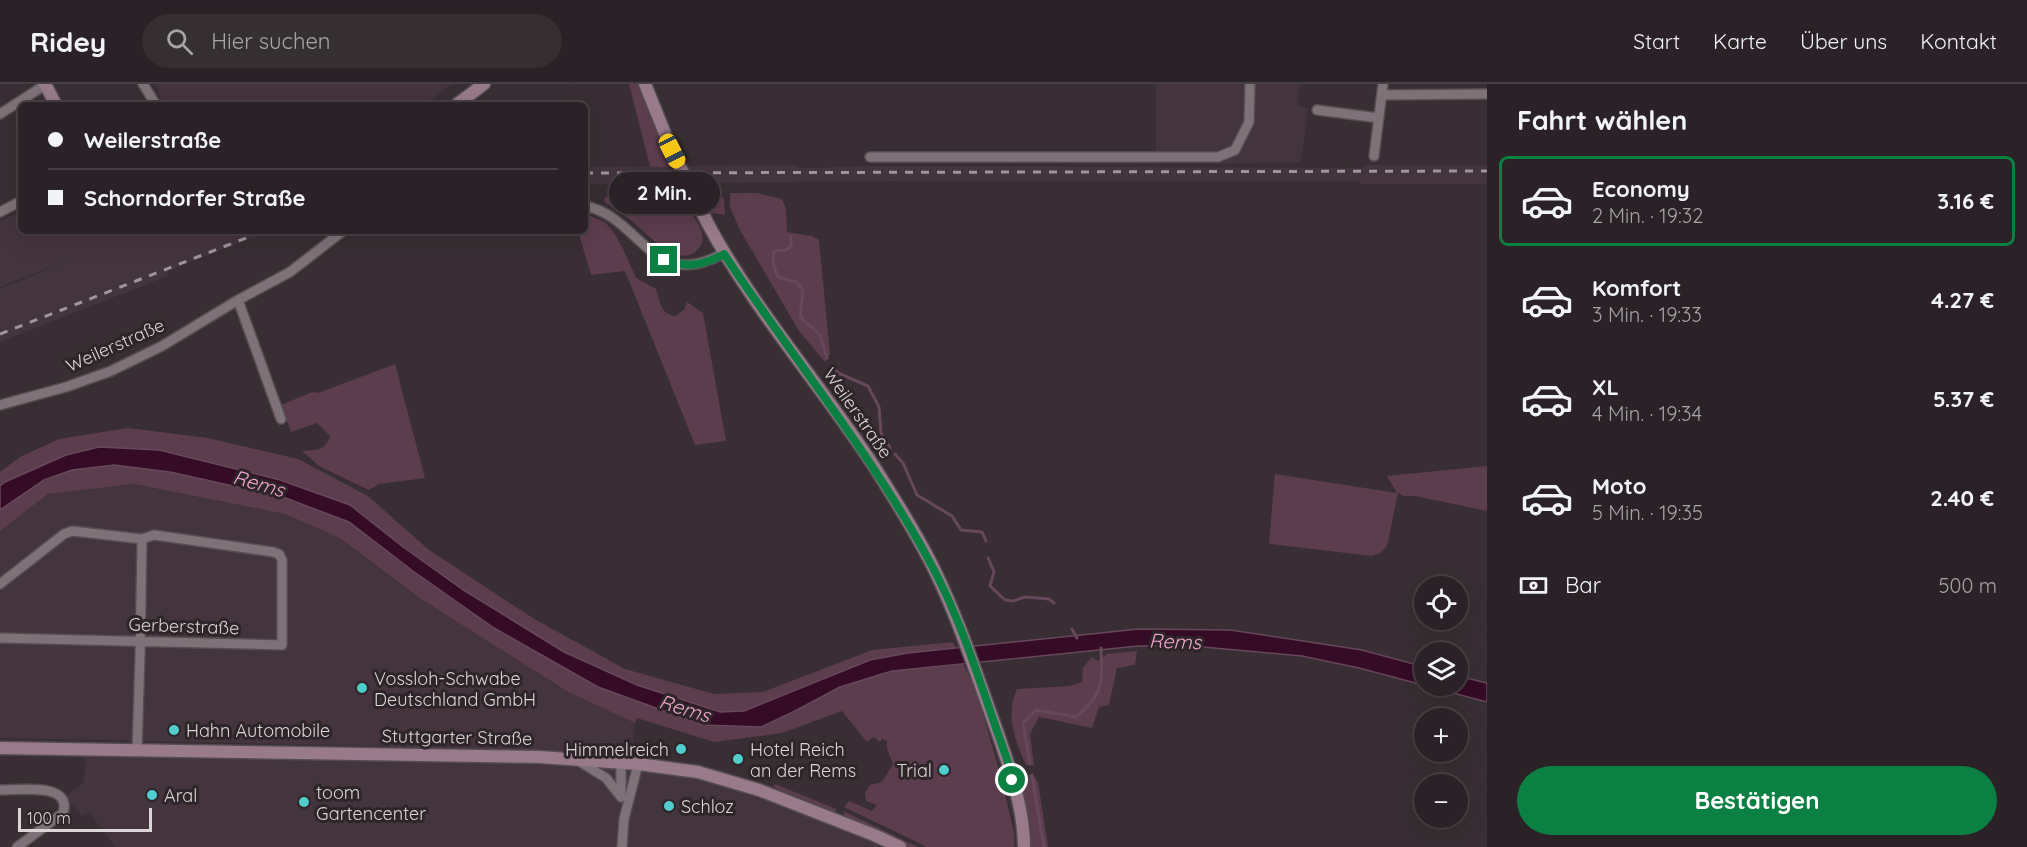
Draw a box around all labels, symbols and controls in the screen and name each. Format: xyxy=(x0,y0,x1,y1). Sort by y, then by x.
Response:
search box xyxy=(142,14,562,68)
text: Ridey xyxy=(30,24,106,59)
icon: search xyxy=(163,25,196,58)
text: Hier suchen xyxy=(211,27,331,55)
text: Start xyxy=(1633,28,1680,54)
text: Karte xyxy=(1713,28,1767,54)
text: Über uns xyxy=(1800,28,1887,54)
text: Kontakt xyxy=(1920,28,1997,54)
text: Fahrt wählen xyxy=(1517,103,1687,137)
text: Weilerstraße xyxy=(84,126,221,154)
car xyxy=(656,131,688,171)
callout: 2 Min. xyxy=(608,173,720,215)
icon: car xyxy=(1520,174,1574,228)
text: Economy xyxy=(1592,175,1690,203)
text: 2 Min. xyxy=(637,180,692,205)
text: Schorndorfer Straße xyxy=(84,184,305,212)
text: 3.16 € xyxy=(1937,187,1994,215)
text: 2 Min. · 19:32 xyxy=(1592,203,1703,228)
route end xyxy=(650,246,677,273)
icon: car xyxy=(1520,273,1574,327)
text: Komfort xyxy=(1592,274,1681,302)
text: 4.27 € xyxy=(1931,286,1994,314)
text: 3 Min. · 19:33 xyxy=(1592,302,1702,327)
street label: Weilerstraße xyxy=(62,313,168,377)
street label: Weilerstraße xyxy=(818,363,898,463)
icon: car xyxy=(1520,372,1574,426)
text: XL xyxy=(1592,373,1619,401)
text: 5.37 € xyxy=(1933,385,1994,413)
text: 4 Min. · 19:34 xyxy=(1592,401,1702,426)
water label: Rems xyxy=(230,464,289,503)
icon: car xyxy=(1520,471,1574,525)
text: Moto xyxy=(1592,472,1646,500)
text: 2.40 € xyxy=(1930,484,1994,512)
text: 5 Min. · 19:35 xyxy=(1592,500,1703,525)
icon: cash xyxy=(1517,569,1550,602)
text: Bar xyxy=(1565,571,1601,599)
text: 500 m xyxy=(1939,573,1997,598)
map controls xyxy=(1414,576,1468,828)
button: locate xyxy=(1414,576,1468,630)
street label: Gerberstraße xyxy=(128,613,240,639)
water label: Rems xyxy=(1148,628,1203,654)
button: layers xyxy=(1414,642,1468,696)
place label: Vossloh-Schwabe Deutschland GmbH xyxy=(374,667,536,711)
marker: Vossloh-Schwabe Deutschland GmbH xyxy=(355,681,369,695)
water label: Rems xyxy=(656,688,715,728)
button: + xyxy=(1414,708,1468,762)
place label: Hahn Automobile xyxy=(186,719,330,742)
marker: Hahn Automobile xyxy=(167,723,181,737)
street label: Stuttgarter Straße xyxy=(382,724,532,750)
place label: Himmelreich xyxy=(565,738,669,761)
place label: Hotel Reich an der Rems xyxy=(750,738,856,782)
marker: Himmelreich xyxy=(674,742,688,756)
marker: Hotel Reich an der Rems xyxy=(731,752,745,766)
place label: Trial xyxy=(896,759,932,782)
marker: Trial xyxy=(937,763,951,777)
route start xyxy=(998,766,1025,793)
button: Bestätigen xyxy=(1517,766,1997,835)
button: − xyxy=(1414,774,1468,828)
place label: toom Gartencenter xyxy=(316,781,426,825)
place label: Aral xyxy=(164,784,197,807)
marker: Aral xyxy=(145,788,159,802)
marker: toom Gartencenter xyxy=(297,795,311,809)
place label: Schloz xyxy=(681,795,734,818)
marker: Schloz xyxy=(662,799,676,813)
scale bar xyxy=(18,805,152,832)
text: 100 m xyxy=(27,808,71,828)

